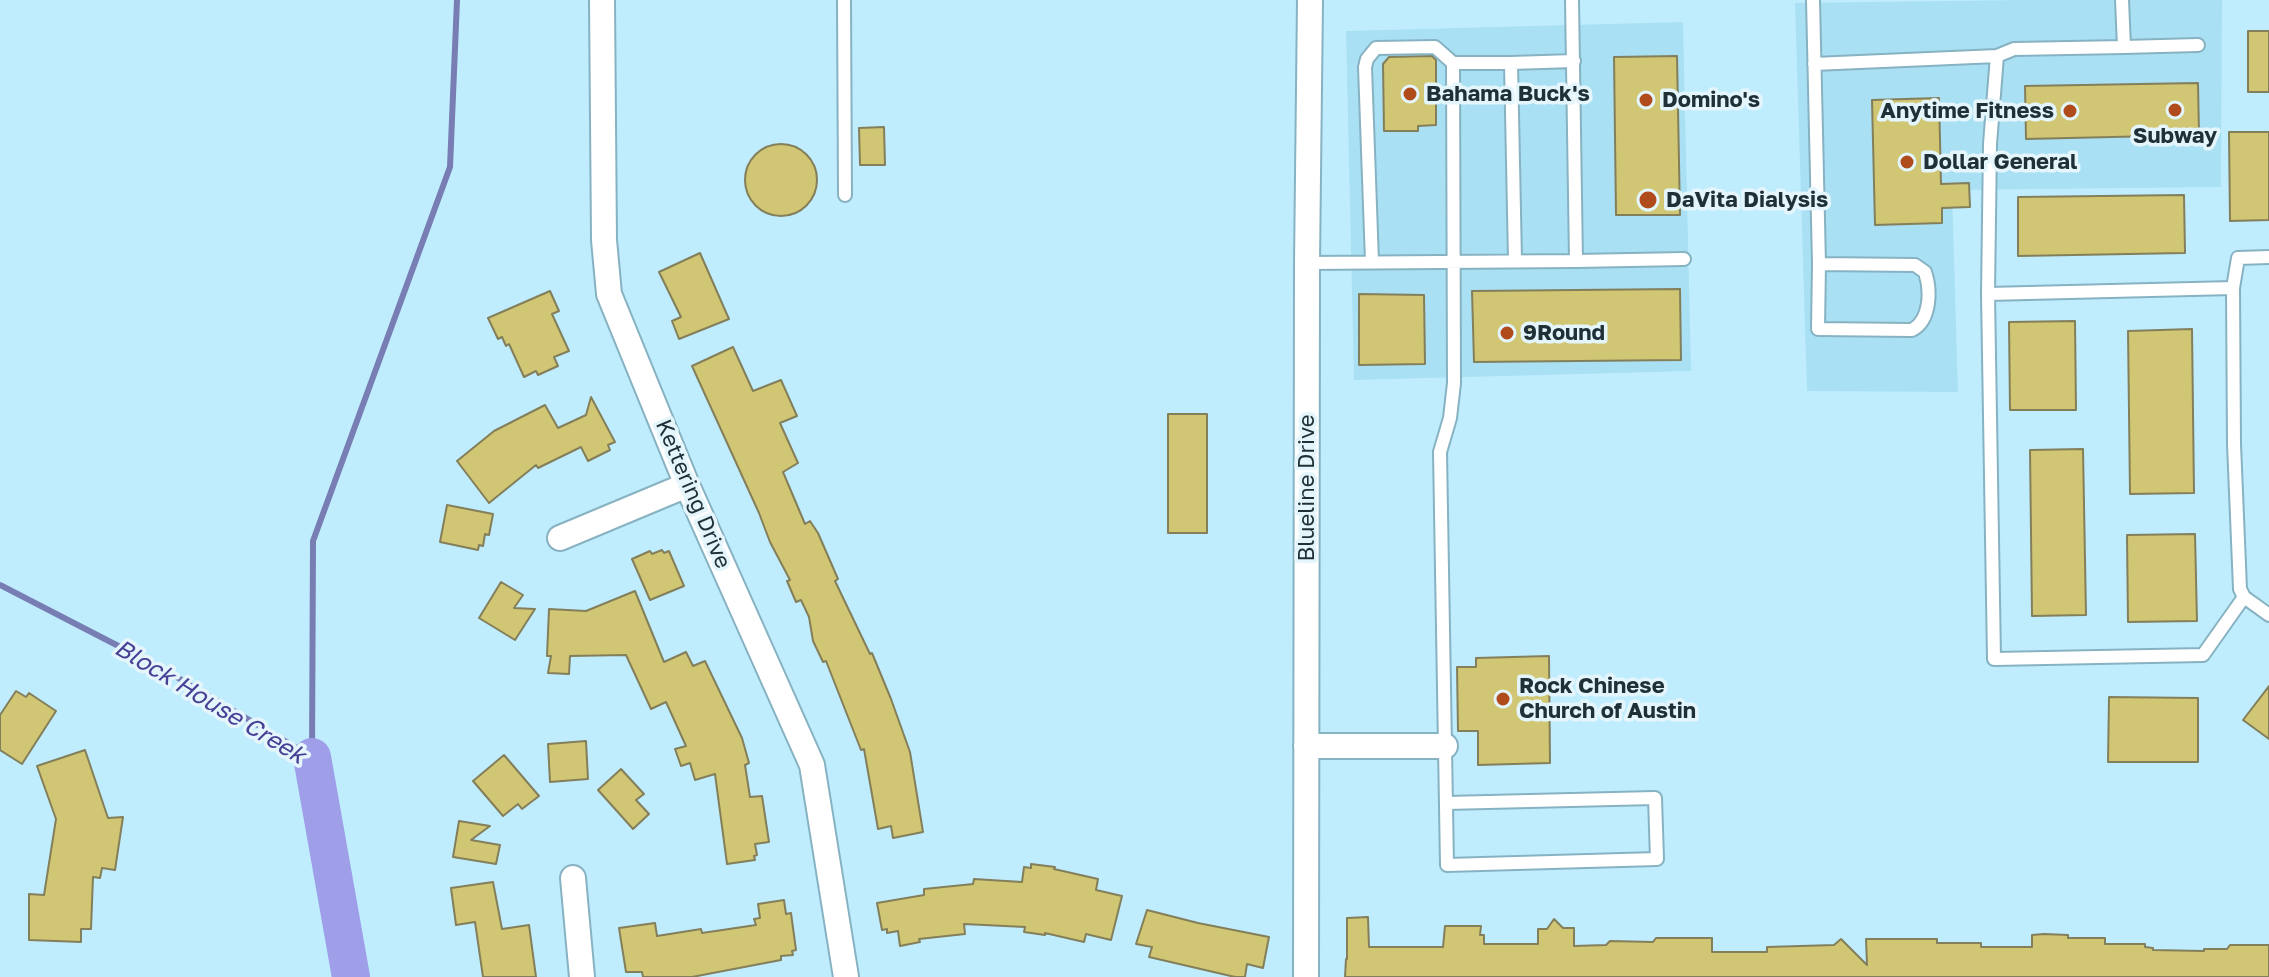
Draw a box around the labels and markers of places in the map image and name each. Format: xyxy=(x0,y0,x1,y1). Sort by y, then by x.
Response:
place label: Bahama Buck's xyxy=(1426,81,1590,107)
marker: Bahama Buck's xyxy=(1401,85,1419,103)
place label: Domino's xyxy=(1662,87,1760,113)
marker: Domino's xyxy=(1637,91,1655,109)
place label: Anytime Fitness xyxy=(1880,98,2054,124)
marker: Subway xyxy=(2166,101,2184,119)
marker: Anytime Fitness xyxy=(2061,102,2079,120)
place label: Subway xyxy=(2133,123,2217,149)
place label: Dollar General xyxy=(1923,149,2077,175)
marker: Dollar General xyxy=(1898,153,1916,171)
place label: DaVita Dialysis xyxy=(1666,187,1828,213)
marker: DaVita Dialysis xyxy=(1637,189,1659,211)
place label: 9Round xyxy=(1523,320,1605,346)
marker: 9Round xyxy=(1498,324,1516,342)
place label: Rock Chinese Church of Austin xyxy=(1519,673,1696,724)
marker: Rock Chinese Church of Austin xyxy=(1494,690,1512,708)

